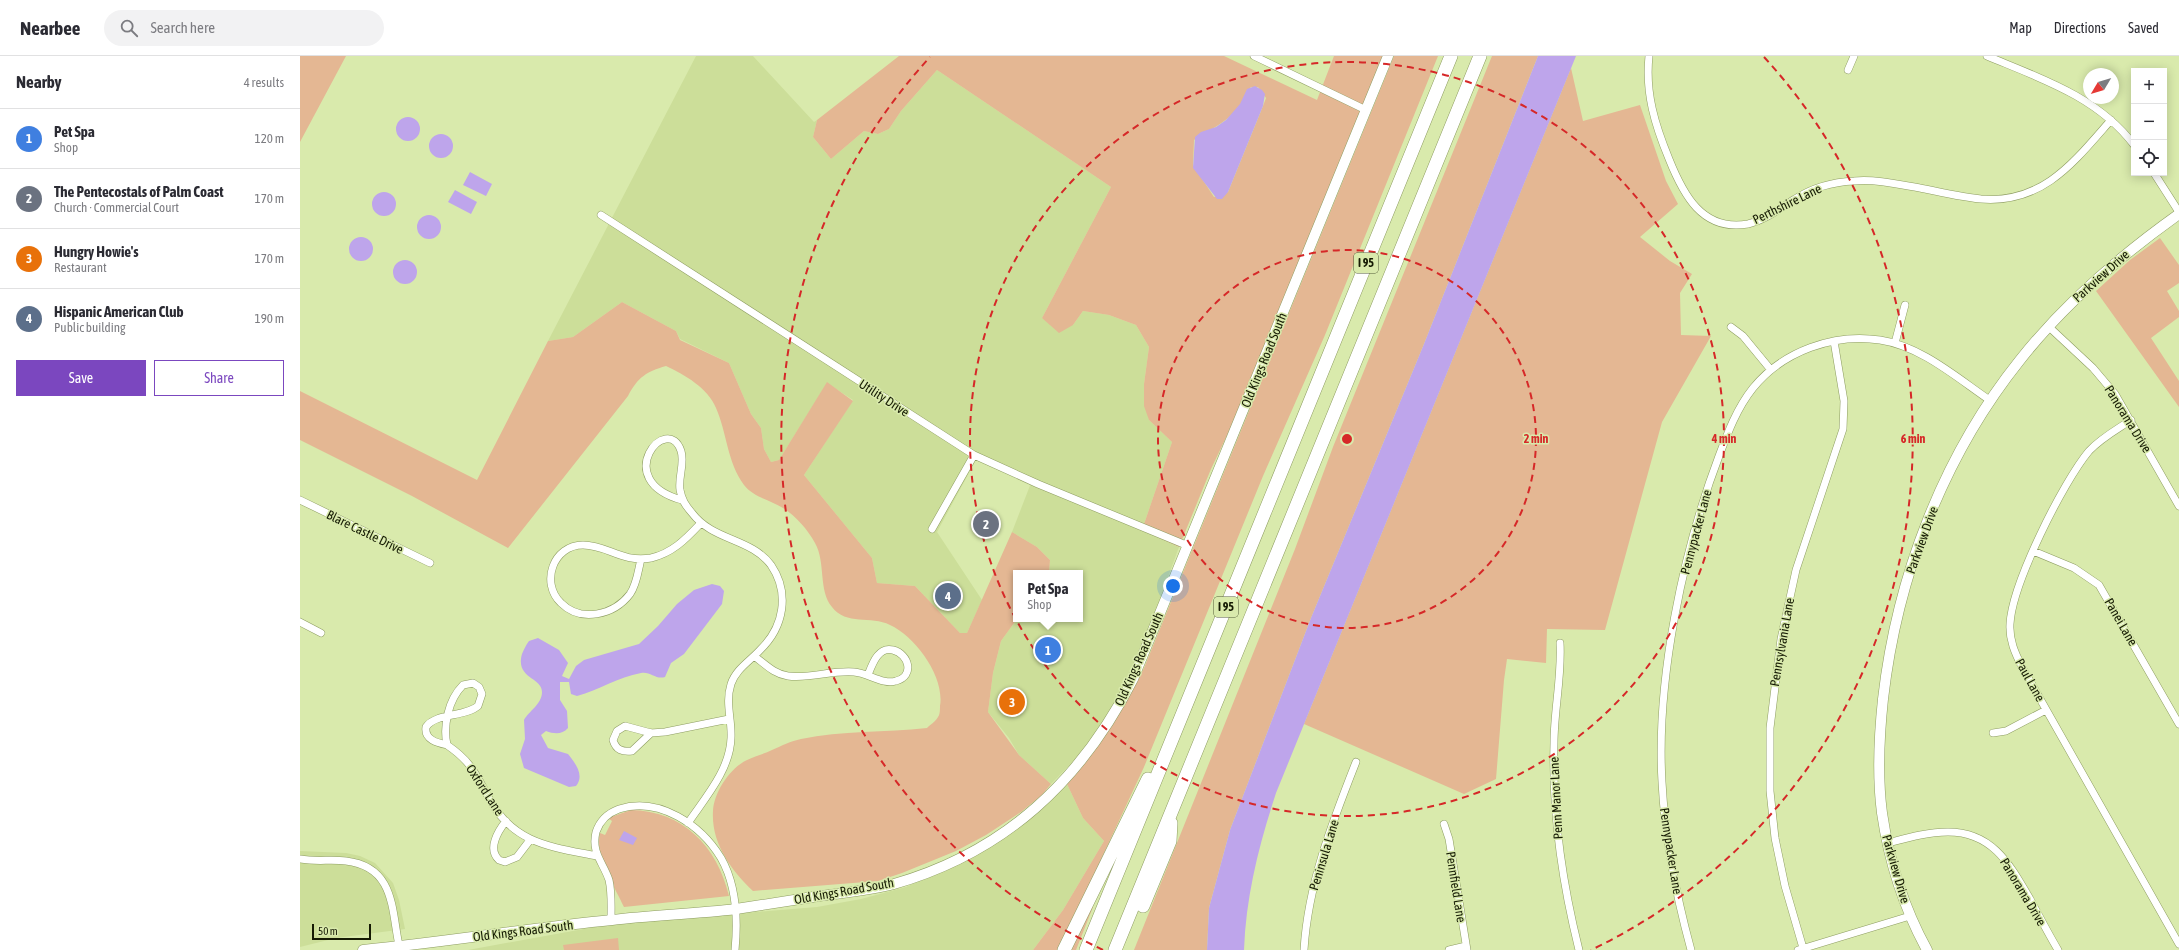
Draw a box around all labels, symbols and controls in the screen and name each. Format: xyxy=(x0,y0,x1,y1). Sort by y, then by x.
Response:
search box xyxy=(104,10,384,46)
text: Nearbee xyxy=(20,17,80,39)
icon: search xyxy=(118,17,140,39)
text: Search here xyxy=(150,19,215,36)
text: Map xyxy=(2009,20,2032,36)
text: Directions xyxy=(2054,20,2106,36)
text: Saved xyxy=(2128,20,2159,36)
north arrow xyxy=(2083,68,2119,104)
map controls xyxy=(2131,68,2167,176)
button: + xyxy=(2131,68,2167,104)
text: Nearby xyxy=(16,72,62,92)
text: 4 results xyxy=(244,75,284,90)
button: − xyxy=(2131,104,2167,140)
text: Pet Spa xyxy=(54,123,95,140)
text: 1 xyxy=(26,131,32,146)
text: 120 m xyxy=(255,131,284,146)
text: Shop xyxy=(54,140,78,155)
button: locate xyxy=(2131,140,2167,176)
street label: Perthshire Lane xyxy=(1750,181,1824,227)
text: The Pentecostals of Palm Coast xyxy=(54,183,224,200)
text: 2 xyxy=(26,191,32,206)
text: 170 m xyxy=(255,191,284,206)
text: Church · Commercial Court xyxy=(54,200,179,215)
text: Hungry Howie's xyxy=(54,243,138,260)
street label: Parkview Drive xyxy=(2070,247,2132,305)
text: 3 xyxy=(26,251,32,266)
text: 170 m xyxy=(255,251,284,266)
road number: I 95 xyxy=(1354,253,1378,273)
text: Restaurant xyxy=(54,260,107,275)
text: Hispanic American Club xyxy=(54,303,184,320)
street label: Old Kings Road South xyxy=(1238,310,1290,410)
text: 4 xyxy=(26,311,32,326)
text: 190 m xyxy=(255,311,284,326)
text: Public building xyxy=(54,320,126,335)
button: Save xyxy=(16,360,146,396)
button: Share xyxy=(154,360,284,396)
street label: Utility Drive xyxy=(856,376,912,420)
street label: Panorama Drive xyxy=(2101,383,2155,456)
centre of rings xyxy=(1340,432,1354,446)
text: 2 min xyxy=(1524,432,1548,446)
text: 4 min xyxy=(1711,432,1736,446)
text: 6 min xyxy=(1901,432,1925,446)
street label: Pennypacker Lane xyxy=(1677,488,1715,576)
street label: Parkview Drive xyxy=(1903,504,1941,576)
street label: Blare Castle Drive xyxy=(324,507,406,557)
pin: 2 xyxy=(973,509,999,539)
popup xyxy=(1013,570,1083,622)
your location xyxy=(1163,576,1183,596)
text: Pet Spa xyxy=(1028,580,1068,597)
pin: 4 xyxy=(935,581,961,611)
street label: Pennsylvania Lane xyxy=(1767,596,1797,687)
street label: Panei Lane xyxy=(2101,596,2141,649)
text: Shop xyxy=(1028,597,1052,612)
road number: I 95 xyxy=(1214,597,1238,617)
street label: Old Kings Road South xyxy=(1112,610,1166,708)
pin: 1 xyxy=(1035,635,1061,665)
street label: Paul Lane xyxy=(2012,656,2048,704)
pin: 3 xyxy=(999,687,1025,717)
street label: Penn Manor Lane xyxy=(1546,756,1566,840)
street label: Oxford Lane xyxy=(463,762,507,818)
street label: Pennypacker Lane xyxy=(1657,807,1685,895)
street label: Peninsula Lane xyxy=(1306,818,1342,892)
street label: Parkview Drive xyxy=(1879,833,1913,905)
street label: Pennfield Lane xyxy=(1443,850,1469,924)
street label: Panorama Drive xyxy=(1997,855,2049,929)
street label: Old Kings Road South xyxy=(793,875,895,907)
street label: Old Kings Road South xyxy=(472,917,574,945)
scale bar xyxy=(312,922,371,941)
text: 50 m xyxy=(318,925,338,937)

